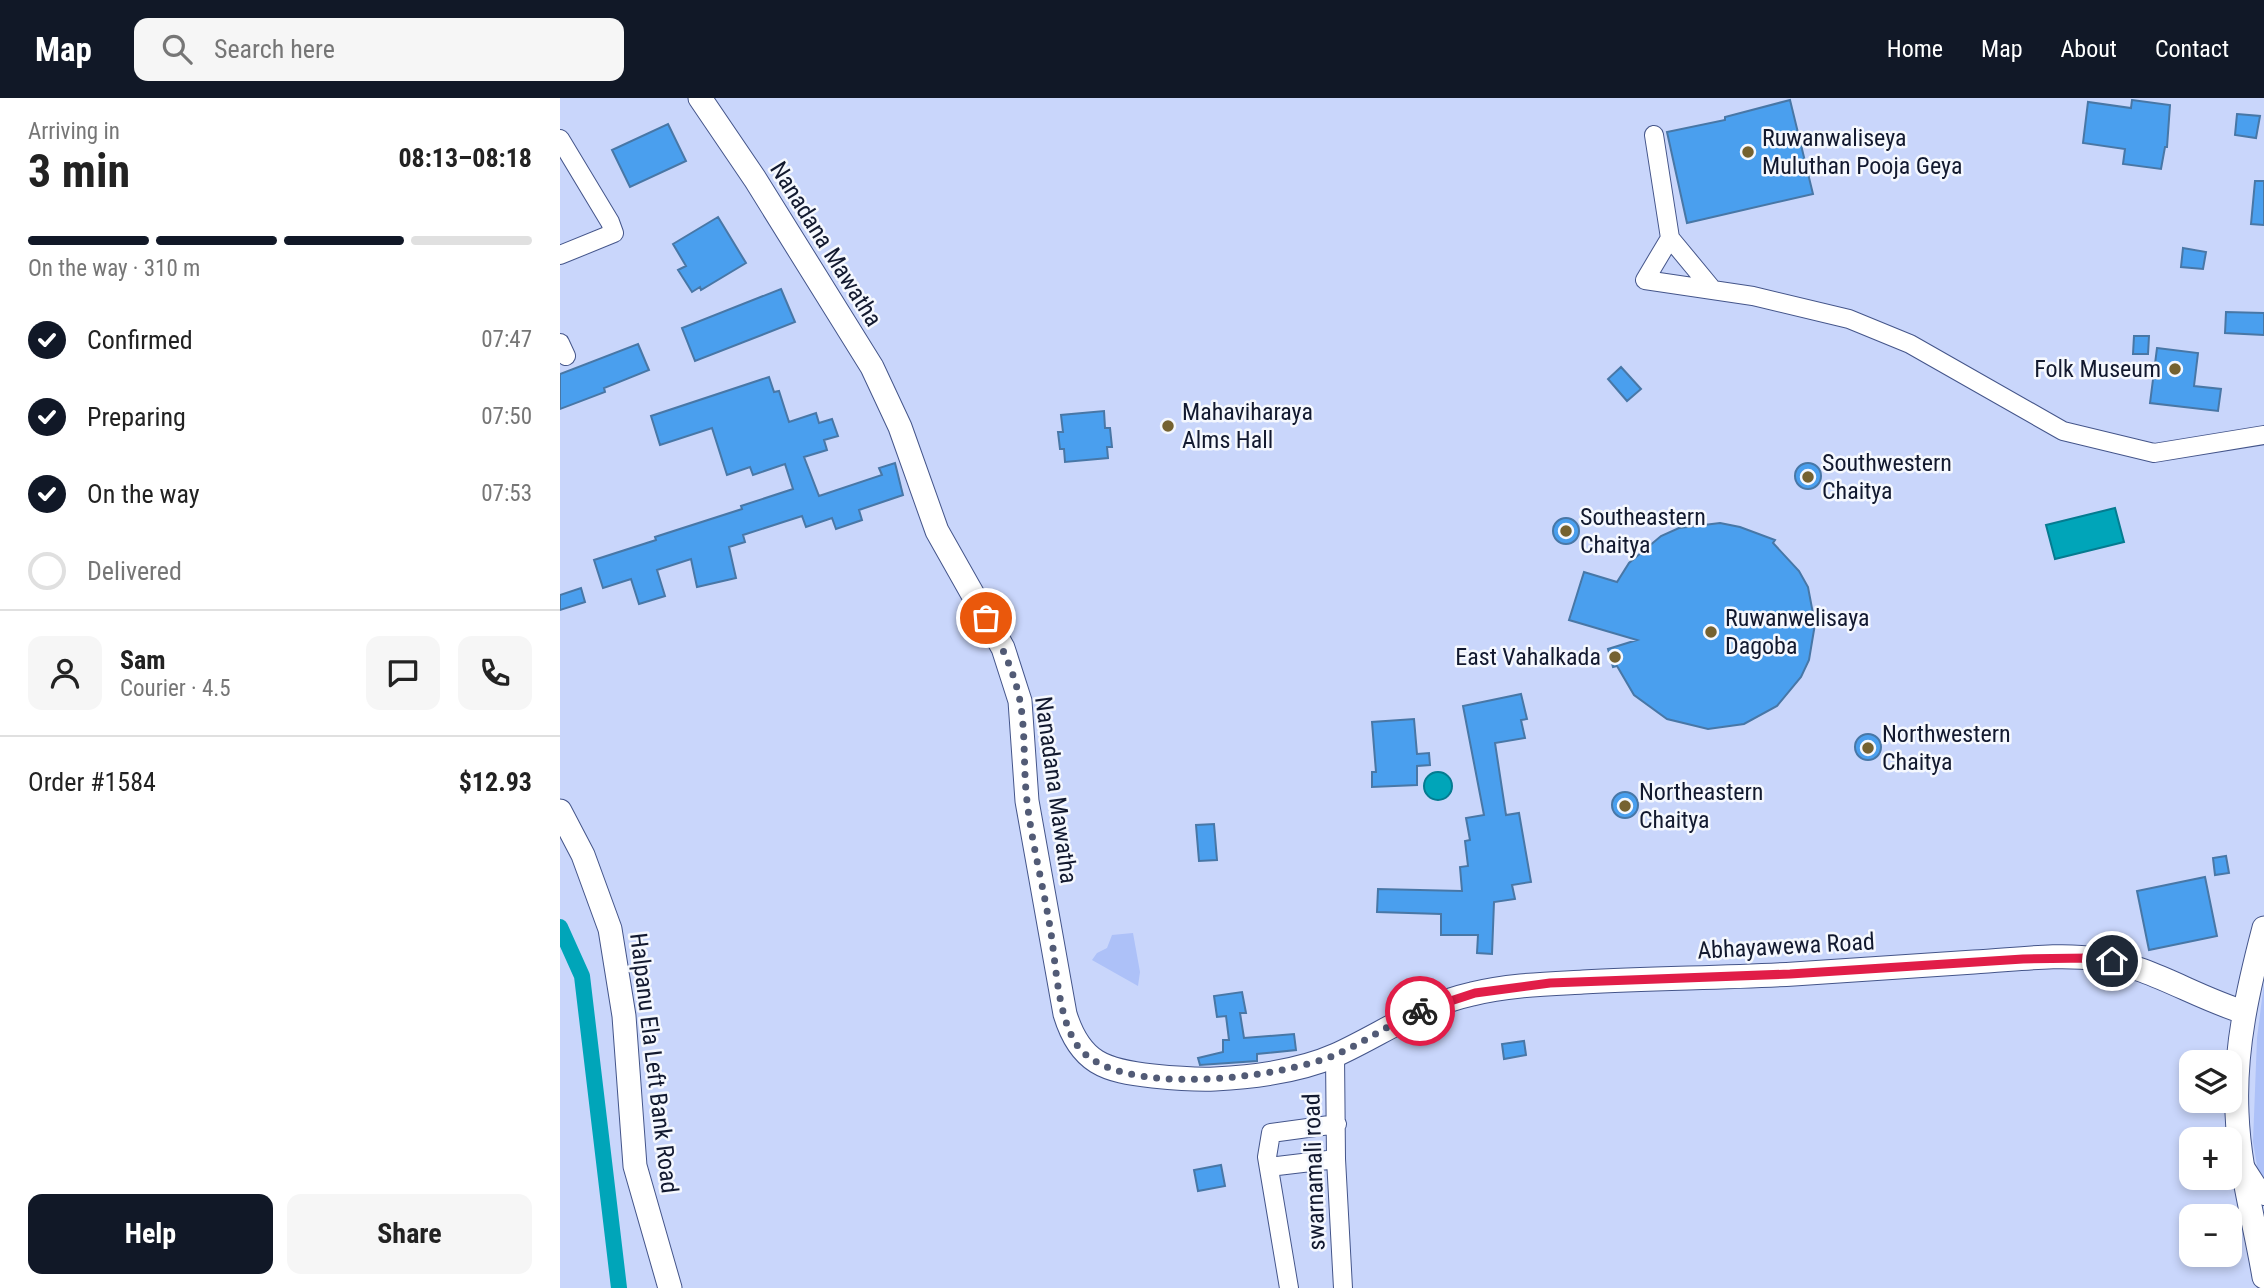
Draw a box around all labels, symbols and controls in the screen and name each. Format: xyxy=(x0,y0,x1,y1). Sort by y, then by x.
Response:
search box xyxy=(134,18,624,81)
text: Map xyxy=(35,30,92,69)
icon: search xyxy=(158,30,196,68)
text: Search here xyxy=(214,34,335,64)
text: Home xyxy=(1887,35,1943,63)
text: Map xyxy=(1981,35,2023,63)
text: About xyxy=(2061,35,2117,63)
text: Contact xyxy=(2155,35,2229,63)
text: Arriving in xyxy=(28,118,120,145)
place label: Ruwanwaliseya Muluthan Pooja Geya xyxy=(1762,124,1962,180)
text: 08:13–08:18 xyxy=(398,143,532,173)
text: 3 min xyxy=(28,144,130,198)
marker: Ruwanwaliseya Muluthan Pooja Geya xyxy=(1740,144,1756,160)
street label: Nanadana Mawatha xyxy=(764,157,888,331)
text: On the way · 310 m xyxy=(28,255,200,282)
icon: check xyxy=(28,321,66,359)
text: Confirmed xyxy=(87,325,193,355)
text: 07:47 xyxy=(481,326,532,353)
place label: Folk Museum xyxy=(2034,355,2161,383)
marker: Folk Museum xyxy=(2167,361,2183,377)
icon: check xyxy=(28,398,66,436)
place label: Mahaviharaya Alms Hall xyxy=(1182,398,1313,454)
text: Preparing xyxy=(87,402,186,432)
text: 07:50 xyxy=(481,403,532,430)
marker: Mahaviharaya Alms Hall xyxy=(1160,418,1176,434)
place label: Southwestern Chaitya xyxy=(1822,449,1952,505)
marker: Southwestern Chaitya xyxy=(1800,469,1816,485)
icon: check xyxy=(28,475,66,513)
text: On the way xyxy=(87,479,200,509)
text: 07:53 xyxy=(481,480,532,507)
place label: Southeastern Chaitya xyxy=(1580,503,1706,559)
marker: Southeastern Chaitya xyxy=(1558,523,1574,539)
text: Delivered xyxy=(87,556,182,586)
pin xyxy=(956,588,1016,648)
icon: bag xyxy=(967,599,1005,637)
place label: Ruwanwelisaya Dagoba xyxy=(1725,604,1870,660)
marker: Ruwanwelisaya Dagoba xyxy=(1703,624,1719,640)
button: person xyxy=(28,636,102,710)
button: chat xyxy=(366,636,440,710)
button: phone xyxy=(458,636,532,710)
place label: East Vahalkada xyxy=(1455,643,1601,671)
text: Sam xyxy=(120,645,166,675)
marker: East Vahalkada xyxy=(1607,649,1623,665)
text: Courier · 4.5 xyxy=(120,675,231,702)
street label: Nanadana Mawatha xyxy=(1029,695,1083,885)
place label: Northwestern Chaitya xyxy=(1882,720,2011,776)
marker: Northwestern Chaitya xyxy=(1860,740,1876,756)
text: Order #1584 xyxy=(28,767,156,797)
text: $12.93 xyxy=(459,767,532,797)
place label: Northeastern Chaitya xyxy=(1639,778,1764,834)
marker: Northeastern Chaitya xyxy=(1617,798,1633,814)
street label: Abhayawewa Road xyxy=(1697,927,1875,965)
street label: Halpanu Ela Left Bank Road xyxy=(624,931,684,1195)
pin xyxy=(2082,931,2142,991)
icon: home xyxy=(2093,942,2131,980)
courier xyxy=(1385,976,1455,1046)
icon: bike xyxy=(1401,992,1439,1030)
map controls xyxy=(2179,1050,2242,1267)
button: layers xyxy=(2179,1050,2242,1113)
street label: swarnamali road xyxy=(1297,1093,1331,1251)
button: + xyxy=(2179,1127,2242,1190)
button: Help xyxy=(28,1194,273,1274)
button: Share xyxy=(287,1194,532,1274)
button: − xyxy=(2179,1204,2242,1267)

